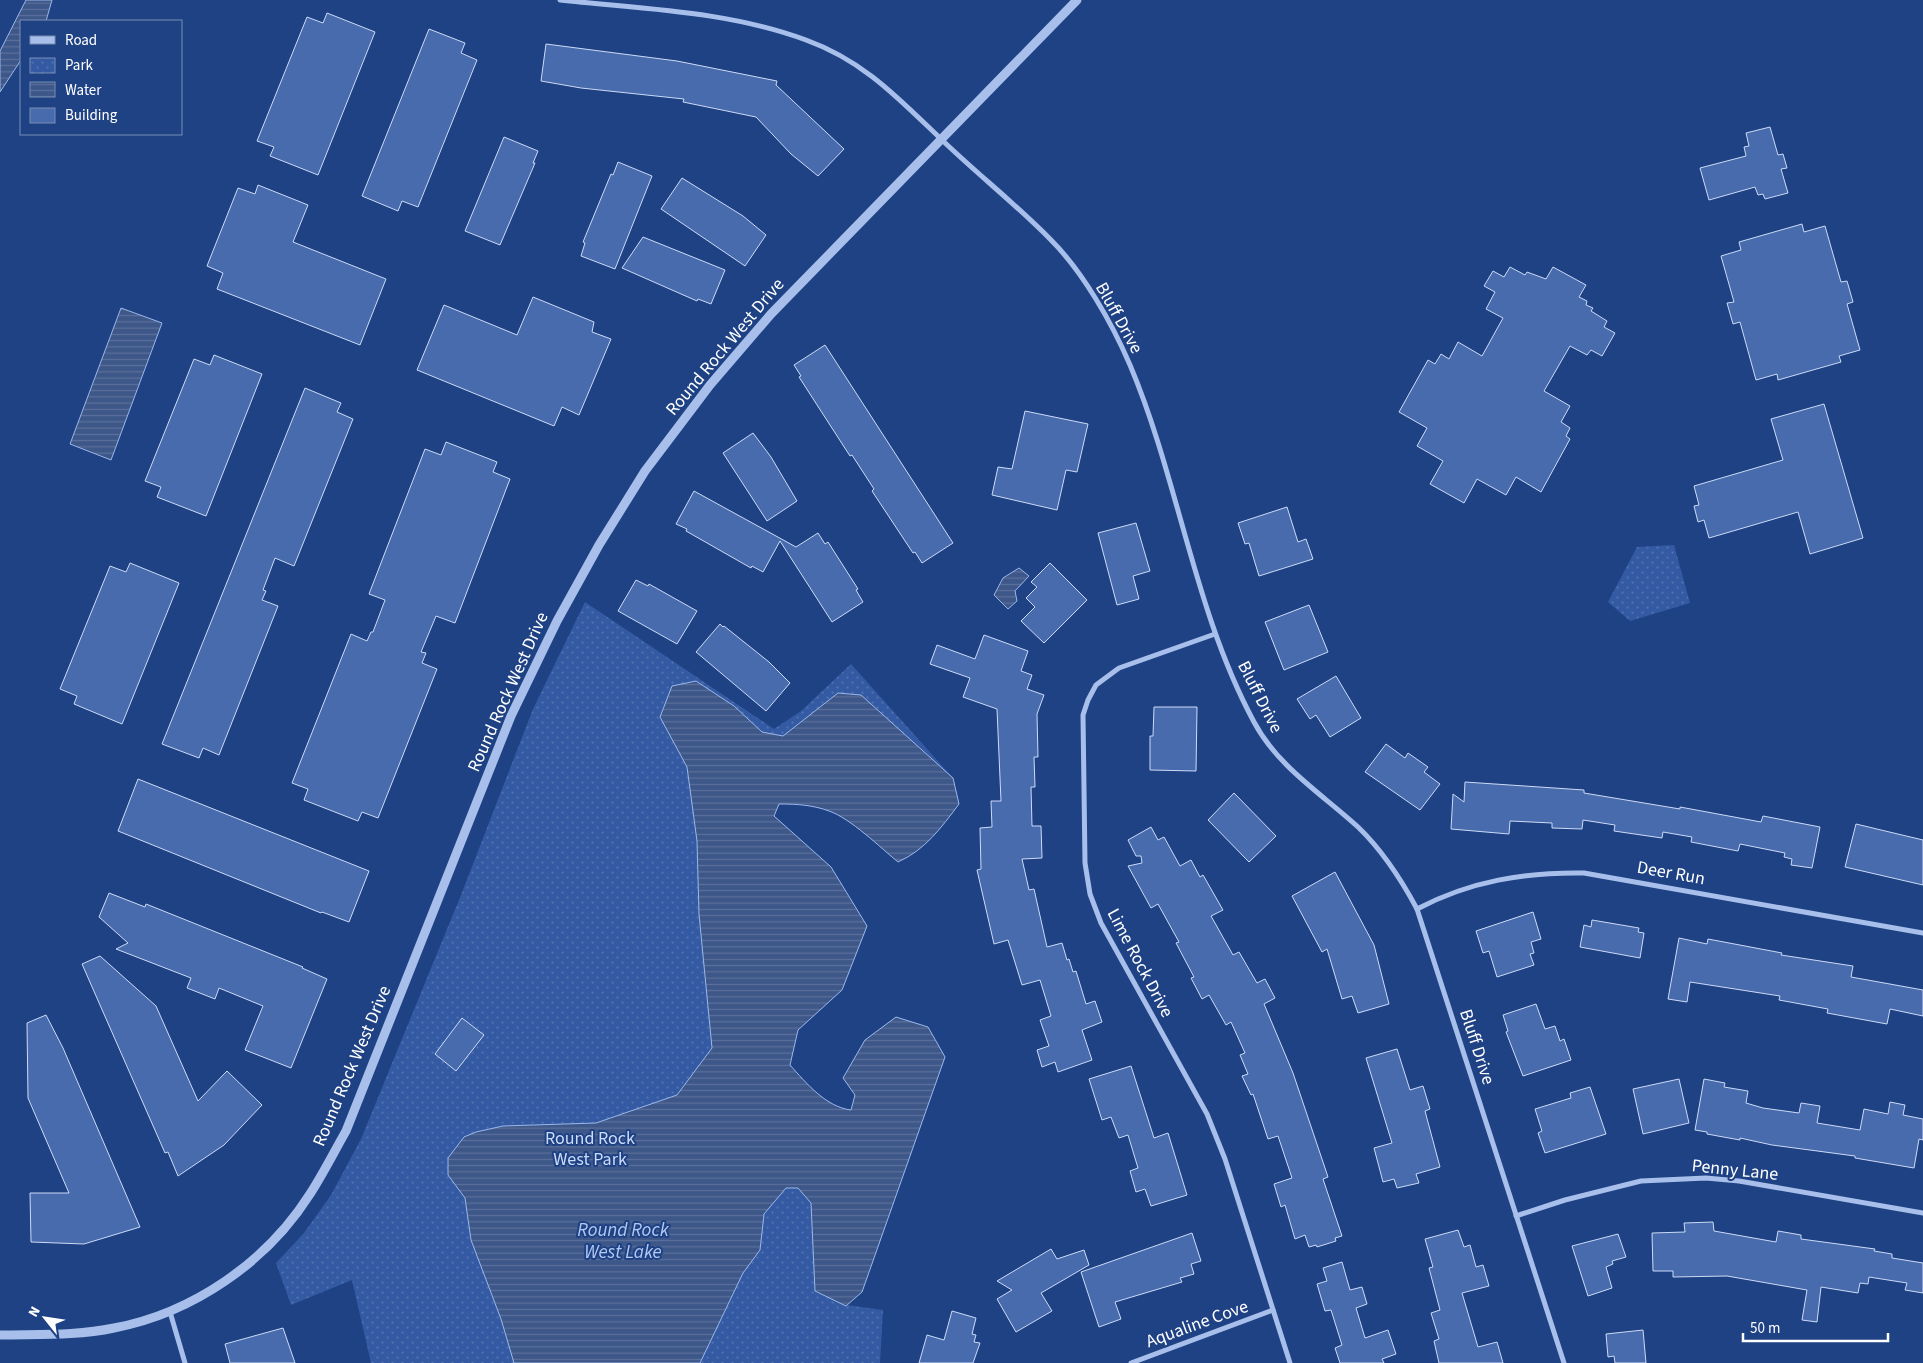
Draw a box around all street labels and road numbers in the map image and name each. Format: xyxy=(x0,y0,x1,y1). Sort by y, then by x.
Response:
street label: Round Rock West Drive xyxy=(660,273,790,421)
street label: Bluff Drive xyxy=(1089,278,1149,358)
street label: Round Rock West Drive xyxy=(461,608,555,776)
street label: Bluff Drive xyxy=(1231,657,1289,737)
street label: Deer Run xyxy=(1635,855,1707,891)
street label: Lime Rock Drive xyxy=(1101,904,1179,1022)
street label: Round Rock West Drive xyxy=(307,982,397,1150)
street label: Bluff Drive xyxy=(1453,1006,1501,1088)
street label: Penny Lane xyxy=(1690,1153,1780,1187)
street label: Aqualine Cove xyxy=(1142,1294,1252,1354)

